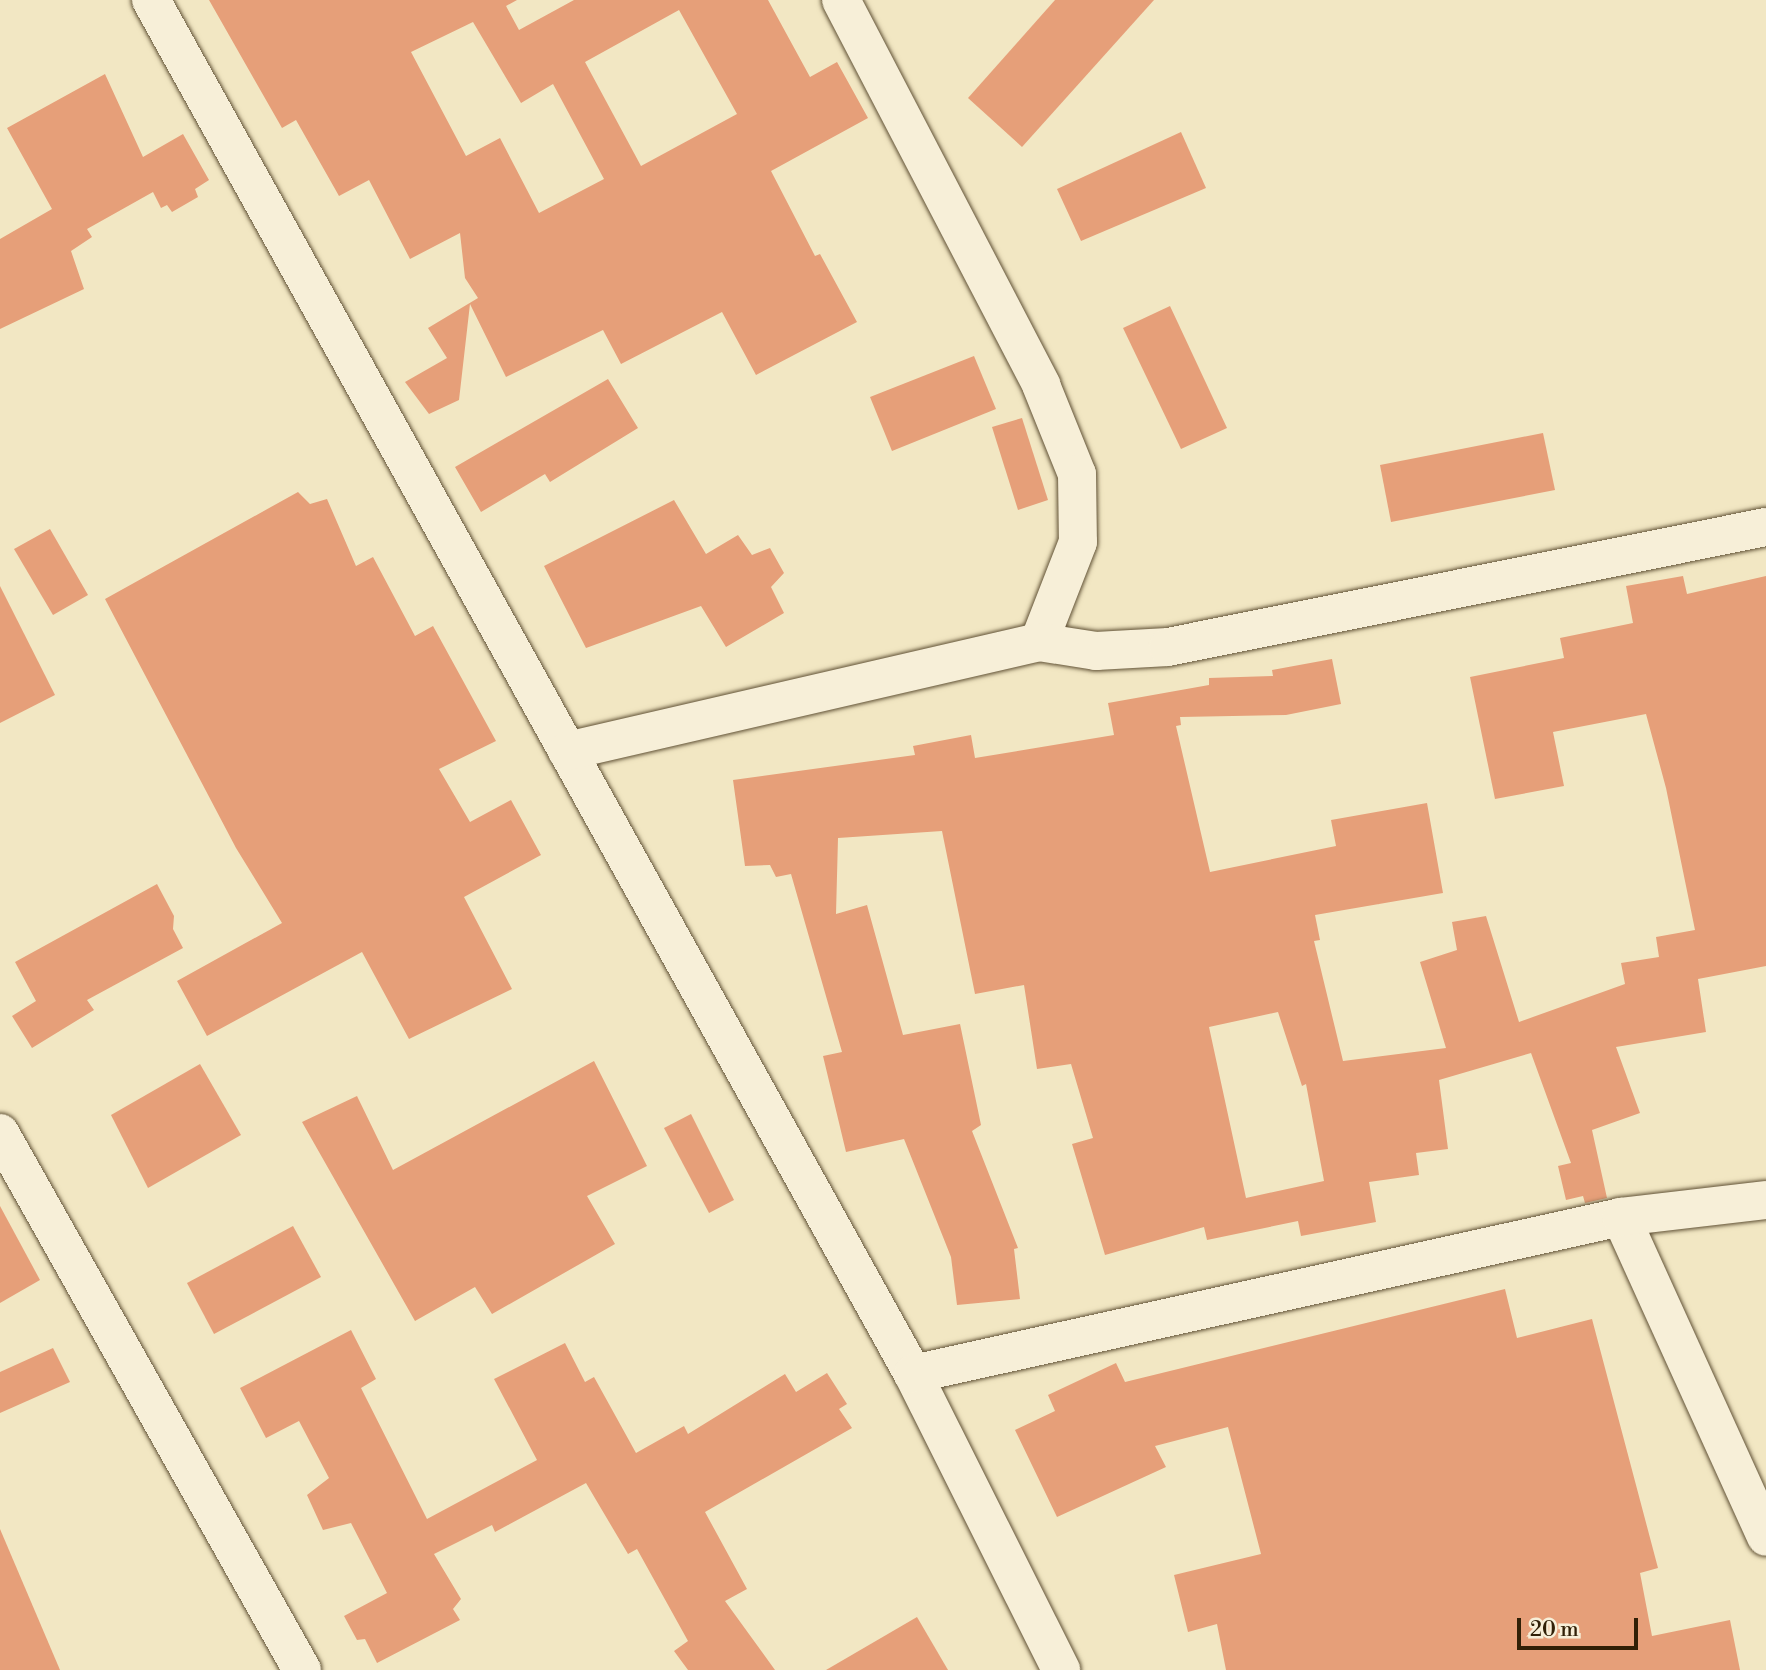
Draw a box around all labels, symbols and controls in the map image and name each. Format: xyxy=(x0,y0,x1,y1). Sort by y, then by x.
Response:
scale bar xyxy=(1521,1604,1642,1648)
text: 20 m xyxy=(1530,1617,1579,1643)

